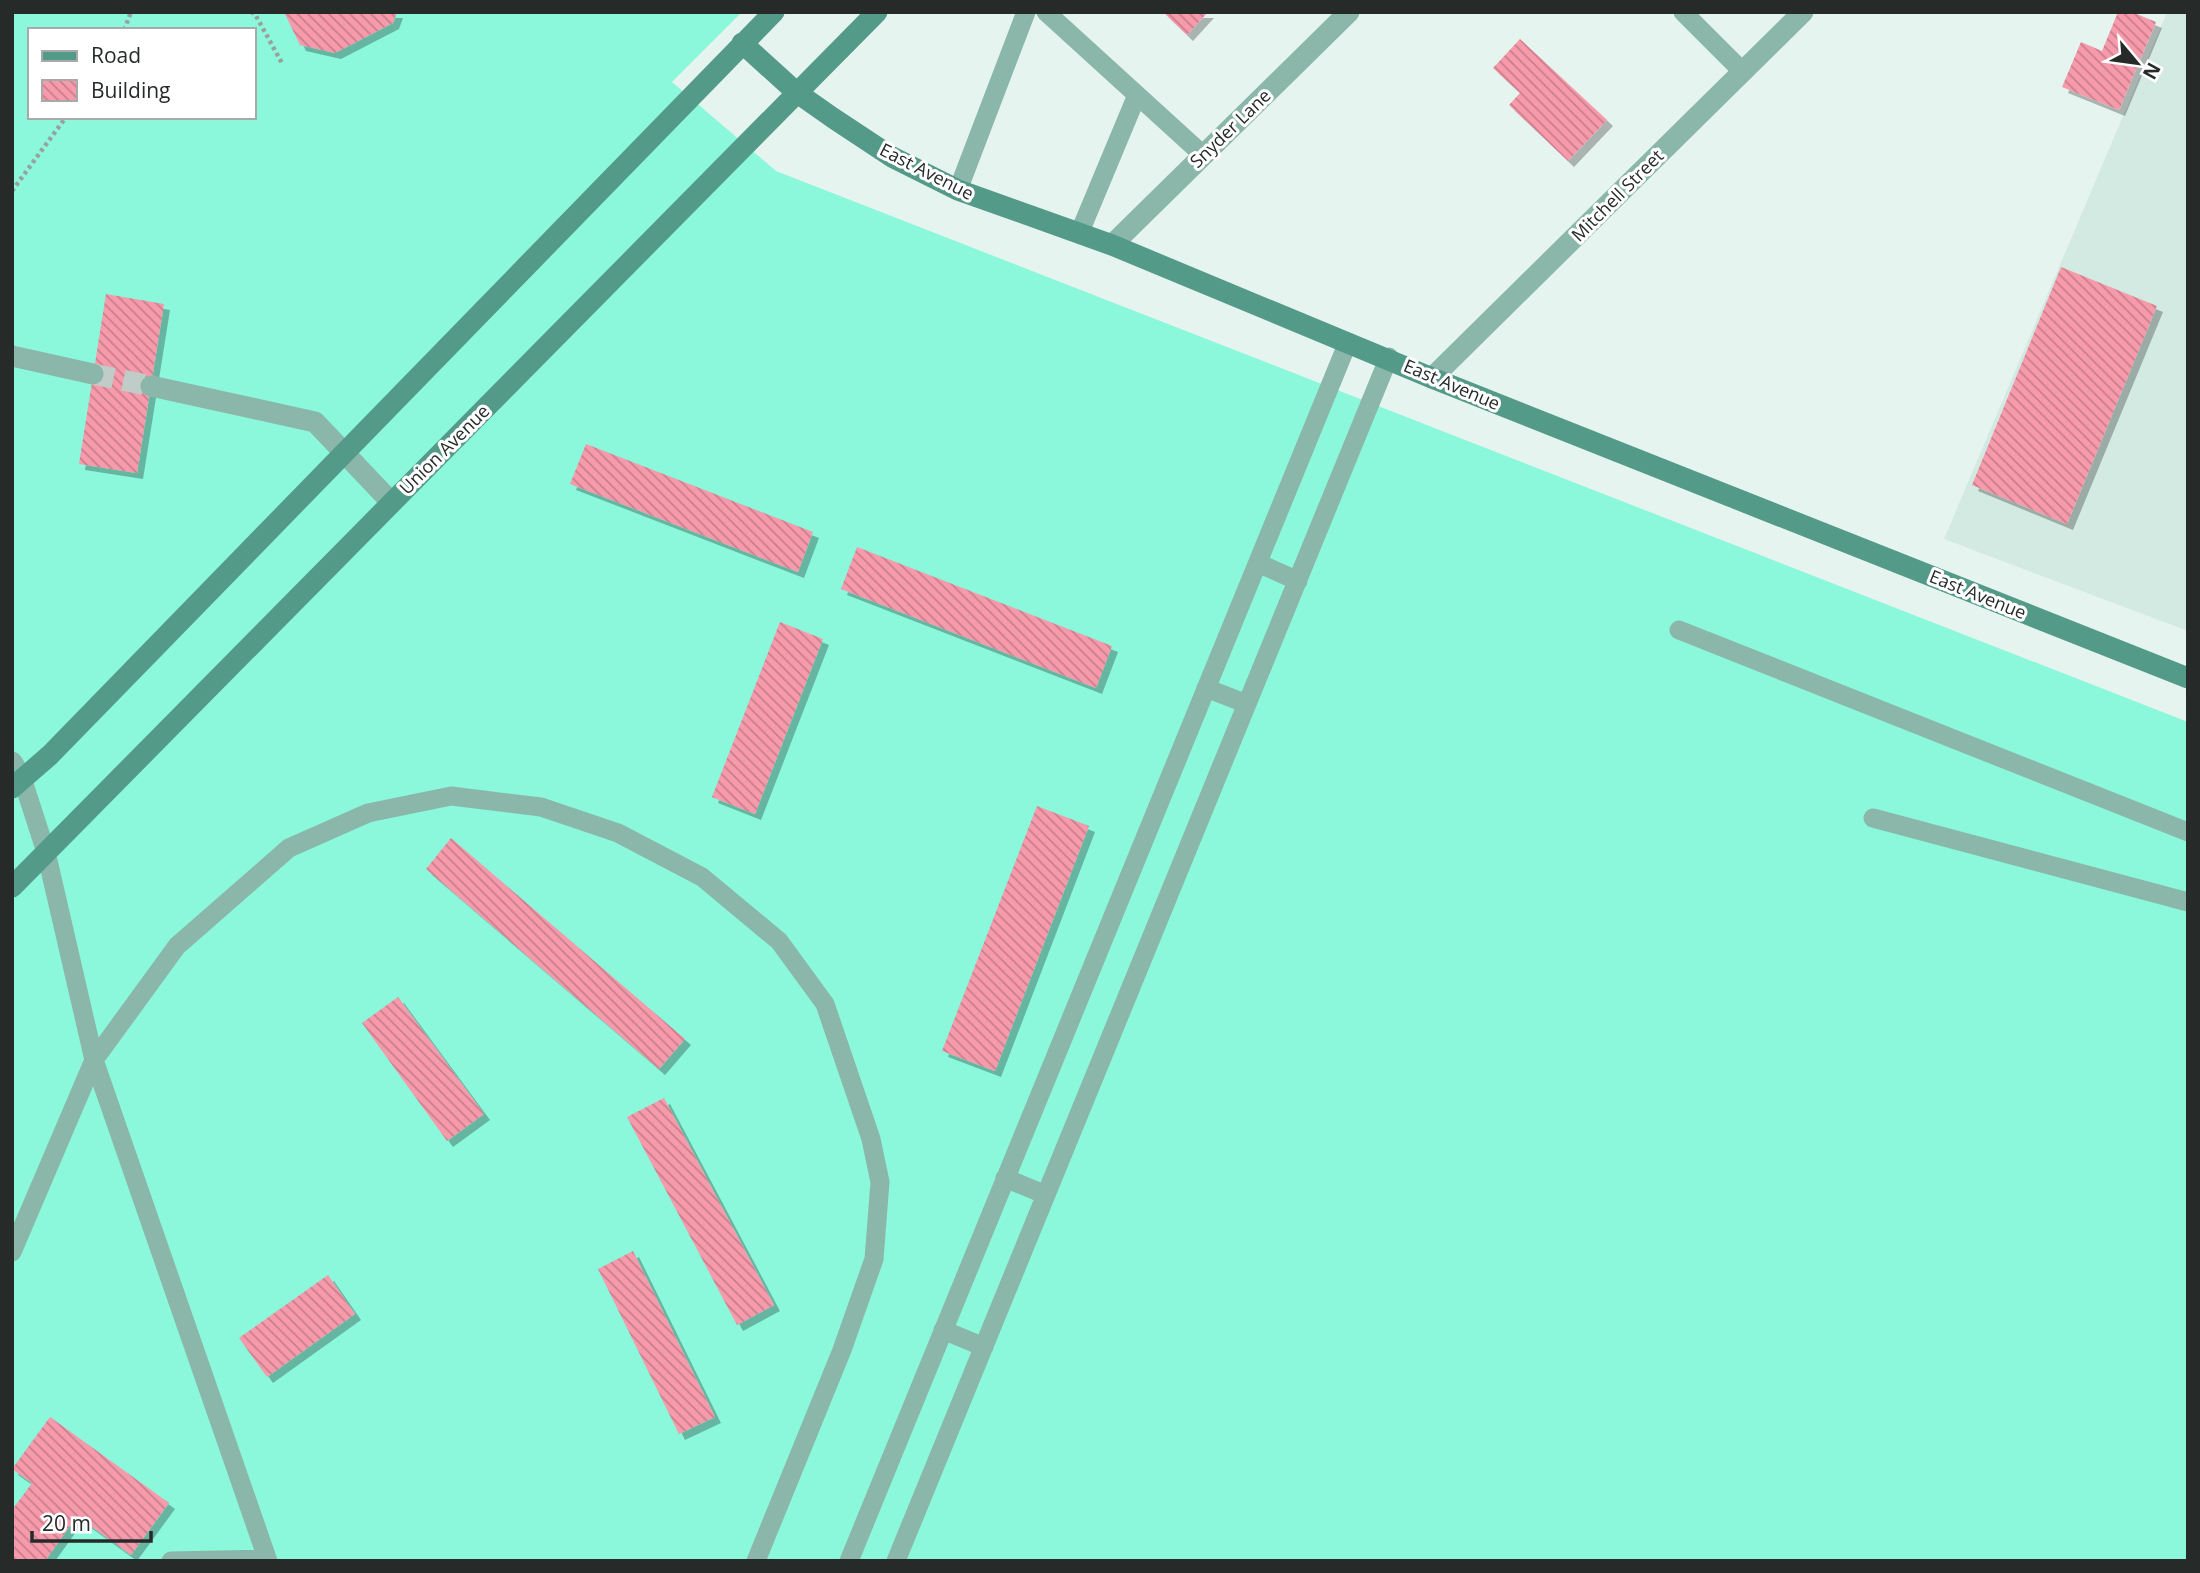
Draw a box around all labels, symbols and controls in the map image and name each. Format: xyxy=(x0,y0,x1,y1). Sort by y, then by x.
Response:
legend xyxy=(28,28,256,119)
north arrow xyxy=(2102,28,2172,98)
text: Road xyxy=(91,41,141,69)
text: N xyxy=(2137,58,2167,84)
text: Building xyxy=(91,76,170,104)
street label: Snyder Lane xyxy=(1184,83,1276,173)
street label: East Avenue xyxy=(876,137,978,205)
street label: Mitchell Street xyxy=(1566,144,1668,246)
street label: East Avenue xyxy=(1400,353,1504,415)
street label: Union Avenue xyxy=(394,399,494,499)
street label: East Avenue xyxy=(1926,564,2030,624)
scale bar xyxy=(32,1500,150,1544)
text: 20 m xyxy=(42,1509,91,1537)

